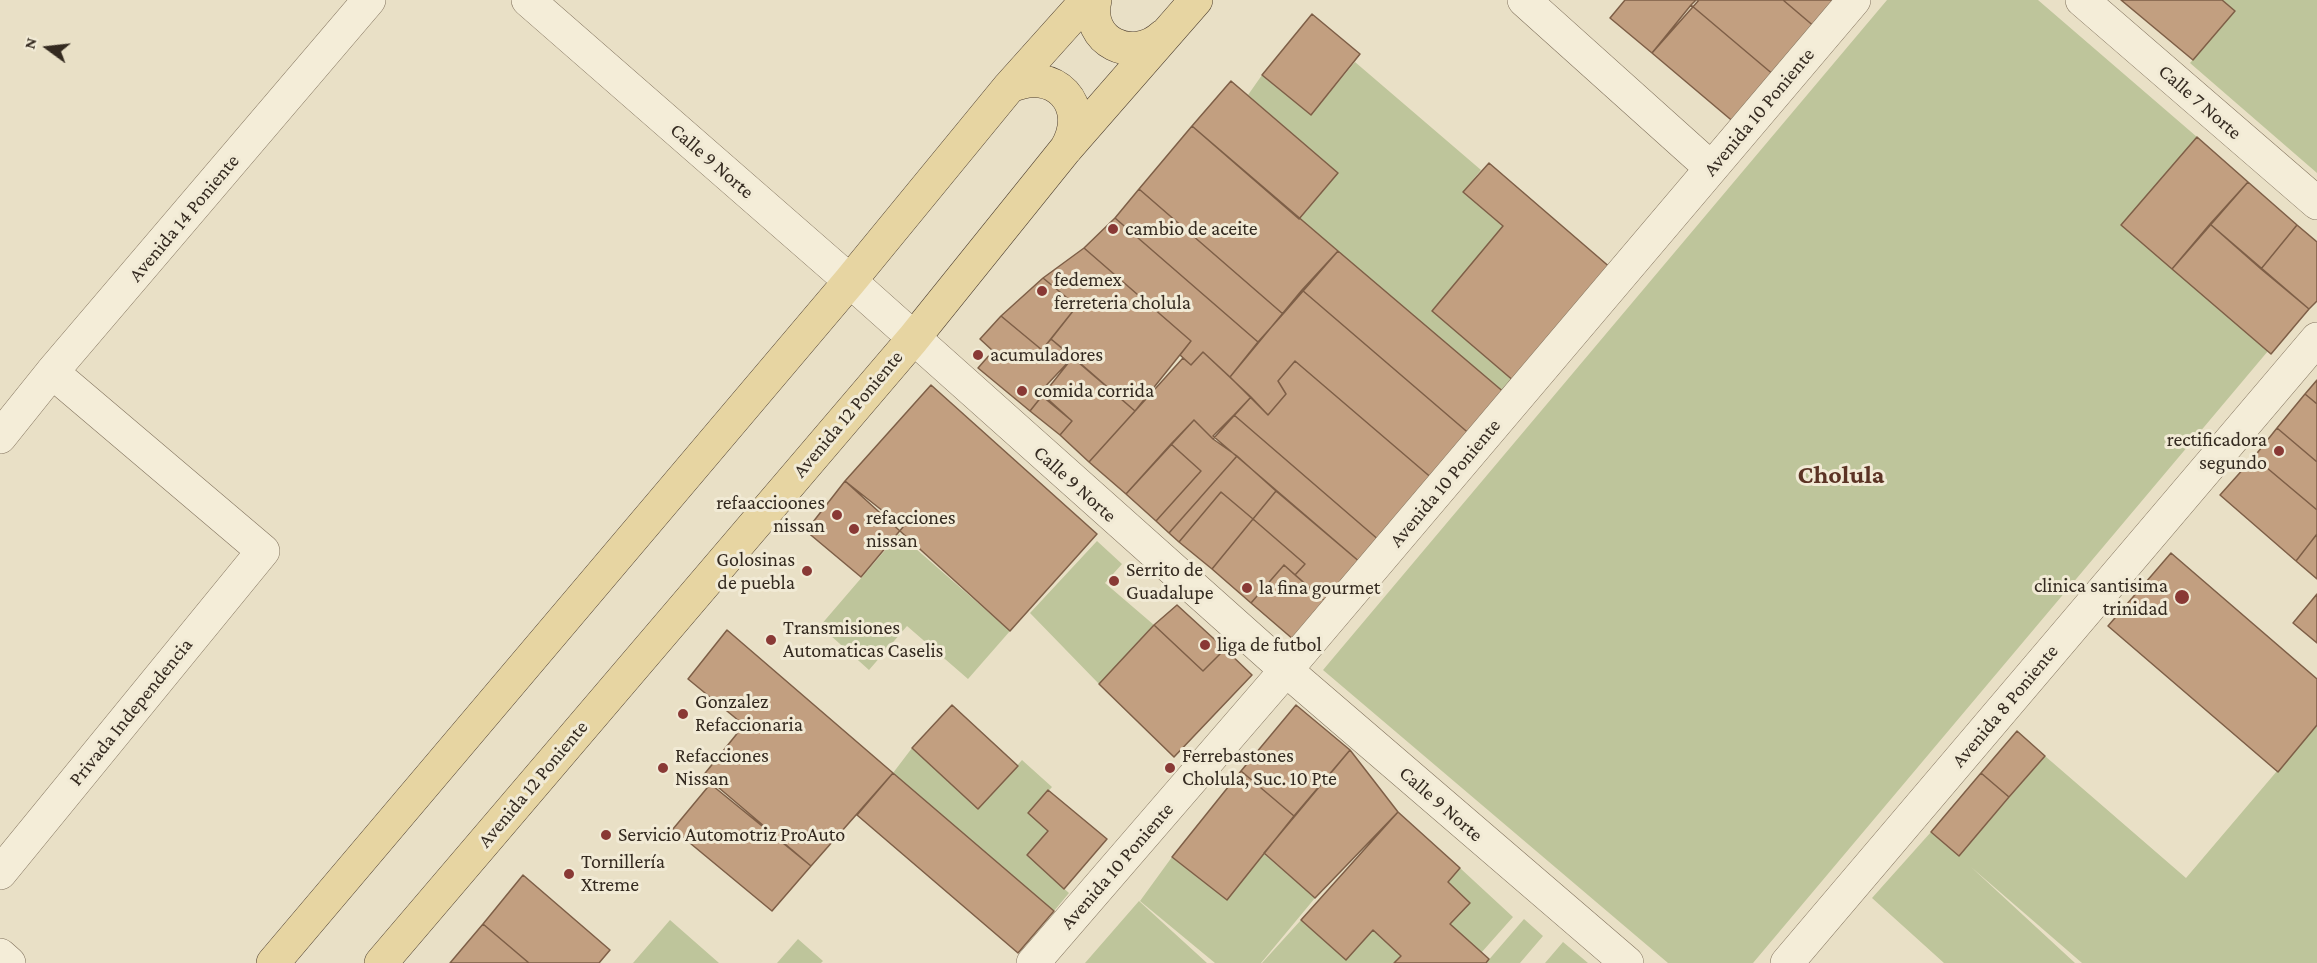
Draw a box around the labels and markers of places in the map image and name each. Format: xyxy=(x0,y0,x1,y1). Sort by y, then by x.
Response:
place label: cambio de aceite xyxy=(1125,217,1258,241)
marker: cambio de aceite xyxy=(1106,222,1120,236)
place label: fedemex ferreteria cholula xyxy=(1054,268,1191,315)
marker: fedemex ferreteria cholula xyxy=(1035,284,1049,298)
place label: acumuladores xyxy=(990,343,1103,367)
marker: acumuladores xyxy=(971,348,985,362)
place label: comida corrida xyxy=(1034,379,1154,403)
marker: comida corrida xyxy=(1015,384,1029,398)
place label: rectificadora segundo xyxy=(2167,428,2267,475)
marker: rectificadora segundo xyxy=(2272,444,2286,458)
place label: refaaccioones nissan xyxy=(716,491,825,538)
place label: refacciones nissan xyxy=(866,506,956,553)
marker: refaaccioones nissan xyxy=(830,508,844,522)
marker: refacciones nissan xyxy=(847,522,861,536)
place label: Golosinas de puebla xyxy=(716,548,795,595)
place label: Serrito de Guadalupe xyxy=(1126,558,1213,605)
marker: Golosinas de puebla xyxy=(800,564,814,578)
marker: Serrito de Guadalupe xyxy=(1107,574,1121,588)
place label: clinica santisima trinidad xyxy=(2034,574,2168,621)
place label: la fina gourmet xyxy=(1259,576,1380,600)
marker: la fina gourmet xyxy=(1240,581,1254,595)
marker: clinica santisima trinidad xyxy=(2173,588,2191,606)
place label: Transmisiones Automaticas Caselis xyxy=(783,616,943,663)
marker: Transmisiones Automaticas Caselis xyxy=(764,633,778,647)
place label: liga de futbol xyxy=(1217,633,1322,657)
marker: liga de futbol xyxy=(1198,638,1212,652)
place label: Gonzalez Refaccionaria xyxy=(695,690,803,737)
marker: Gonzalez Refaccionaria xyxy=(676,707,690,721)
place label: Refacciones Nissan xyxy=(675,744,769,791)
place label: Ferrebastones Cholula, Suc. 10 Pte xyxy=(1182,744,1337,791)
marker: Refacciones Nissan xyxy=(656,761,670,775)
marker: Ferrebastones Cholula, Suc. 10 Pte xyxy=(1163,761,1177,775)
place label: Servicio Automotriz ProAuto xyxy=(618,823,845,847)
marker: Servicio Automotriz ProAuto xyxy=(599,828,613,842)
place label: Tornillería Xtreme xyxy=(581,850,665,897)
marker: Tornillería Xtreme xyxy=(562,867,576,881)

